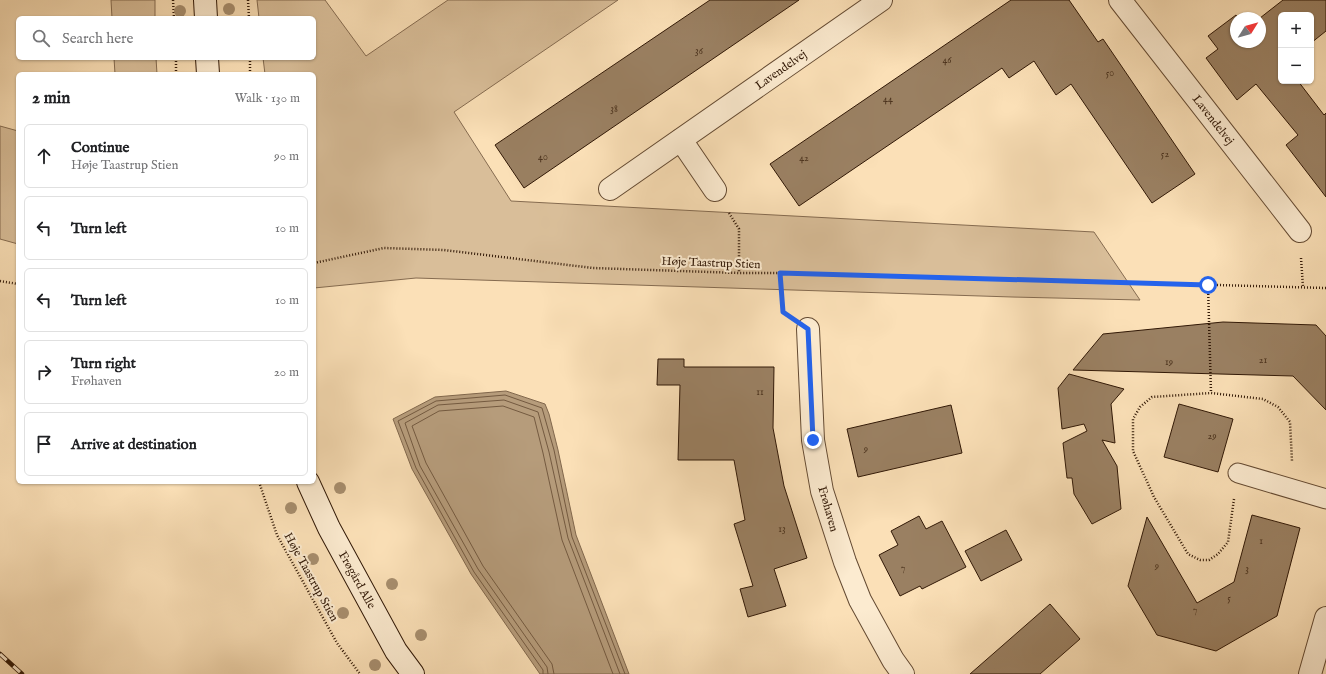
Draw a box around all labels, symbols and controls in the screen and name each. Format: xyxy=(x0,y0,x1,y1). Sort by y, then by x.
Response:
north arrow xyxy=(1230,12,1266,48)
map controls xyxy=(1278,12,1314,84)
button: + xyxy=(1278,12,1314,48)
search box xyxy=(16,16,316,60)
icon: search xyxy=(30,27,52,49)
text: Search here xyxy=(62,29,133,48)
house number: 36 xyxy=(695,45,704,58)
street label: Lavendelvej xyxy=(752,47,810,93)
button: − xyxy=(1278,48,1314,84)
house number: 46 xyxy=(942,54,952,67)
house number: 50 xyxy=(1106,67,1114,80)
text: 2 min xyxy=(32,88,70,109)
text: Walk · 130 m xyxy=(235,90,300,107)
street label: Lavendelvej xyxy=(1189,92,1237,148)
house number: 44 xyxy=(883,93,893,106)
house number: 38 xyxy=(610,103,618,116)
text: Continue xyxy=(71,138,129,157)
icon: ahead xyxy=(33,145,55,167)
text: 90 m xyxy=(274,148,299,165)
house number: 52 xyxy=(1161,148,1169,161)
house number: 40 xyxy=(538,151,548,164)
house number: 42 xyxy=(799,152,809,165)
text: Høje Taastrup Stien xyxy=(71,157,178,174)
icon: left xyxy=(33,217,55,239)
text: Turn left xyxy=(71,219,127,238)
text: 10 m xyxy=(275,220,299,237)
street label: Høje Taastrup Stien xyxy=(661,254,761,273)
route start xyxy=(1199,276,1217,294)
icon: left xyxy=(33,289,55,311)
text: Turn left xyxy=(71,291,127,310)
text: 10 m xyxy=(275,292,299,309)
text: Turn right xyxy=(71,354,136,373)
house number: 21 xyxy=(1259,354,1267,367)
house number: 19 xyxy=(1165,356,1173,369)
icon: right xyxy=(33,361,55,383)
text: 20 m xyxy=(274,364,299,381)
text: Frøhaven xyxy=(71,373,122,390)
house number: 11 xyxy=(756,386,764,399)
house number: 29 xyxy=(1207,430,1217,443)
route end xyxy=(804,431,822,449)
icon: arrive xyxy=(33,433,55,455)
text: Arrive at destination xyxy=(71,435,197,454)
house number: 9 xyxy=(863,443,868,456)
street label: Frøhaven xyxy=(814,484,842,534)
house number: 13 xyxy=(778,523,786,536)
street label: Høje Taastrup Stien xyxy=(280,530,342,625)
house number: 1 xyxy=(1259,535,1263,548)
street label: Frøgård Alle xyxy=(335,549,379,612)
house number: 9 xyxy=(1154,560,1159,573)
house number: 7 xyxy=(901,562,906,575)
house number: 3 xyxy=(1245,563,1249,576)
house number: 5 xyxy=(1227,592,1231,605)
house number: 7 xyxy=(1193,604,1198,617)

